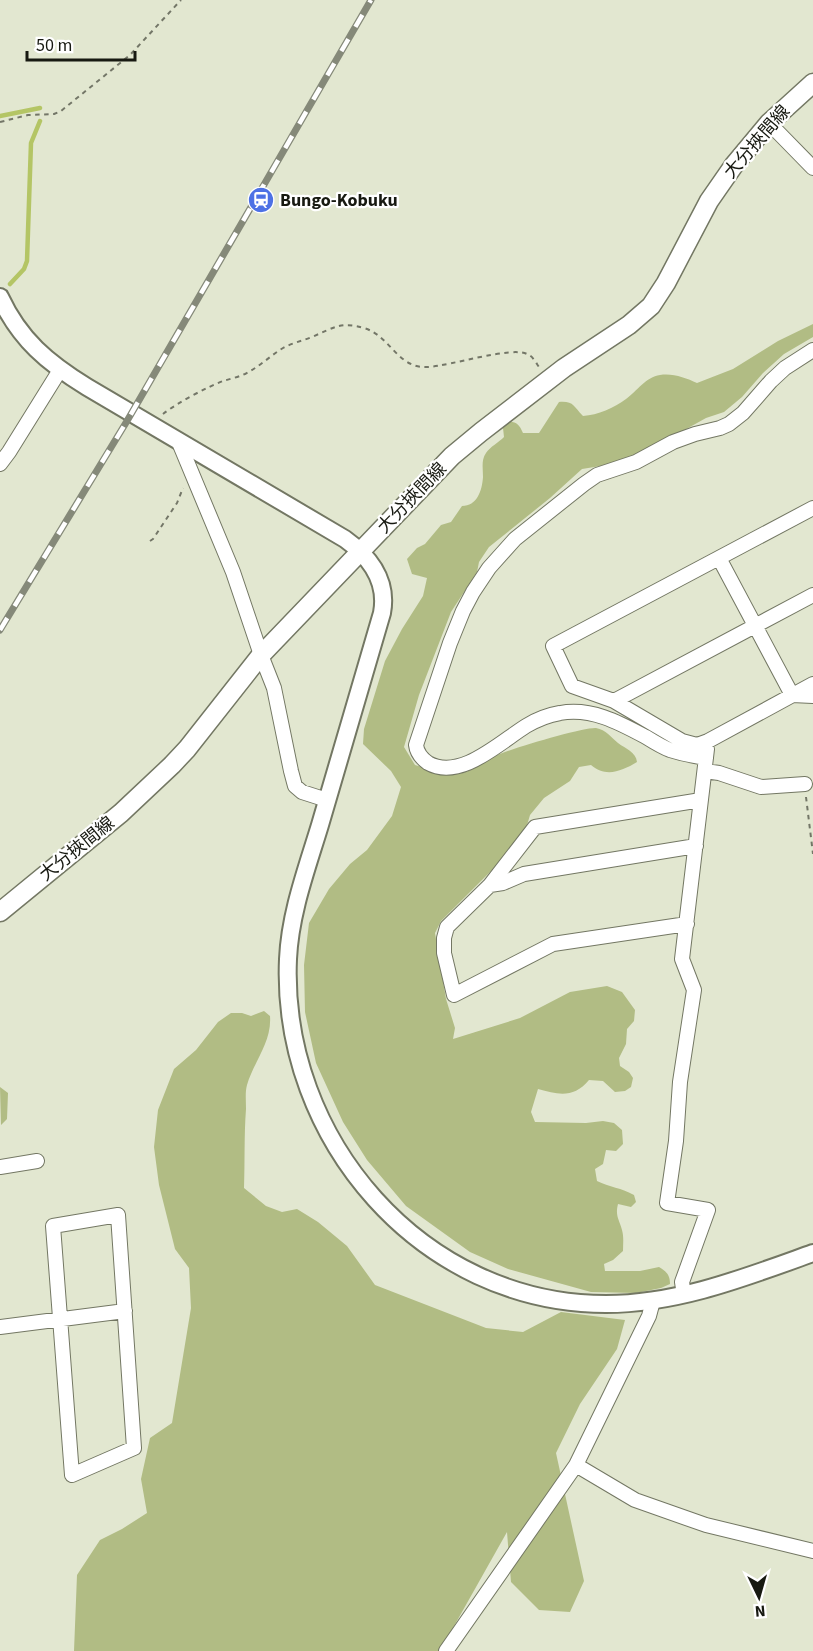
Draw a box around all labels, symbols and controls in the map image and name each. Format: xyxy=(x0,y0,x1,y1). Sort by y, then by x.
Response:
scale bar xyxy=(27,24,135,62)
text: 50 m xyxy=(36,33,72,58)
street label: 大分挾間線 xyxy=(718,100,796,184)
station icon: Bungo-Kobuku xyxy=(246,185,276,215)
place label: Bungo-Kobuku xyxy=(280,188,398,213)
street label: 大分挾間線 xyxy=(372,457,452,539)
street label: 大分挾間線 xyxy=(34,811,120,887)
north arrow xyxy=(729,1567,789,1627)
text: N xyxy=(754,1600,766,1622)

